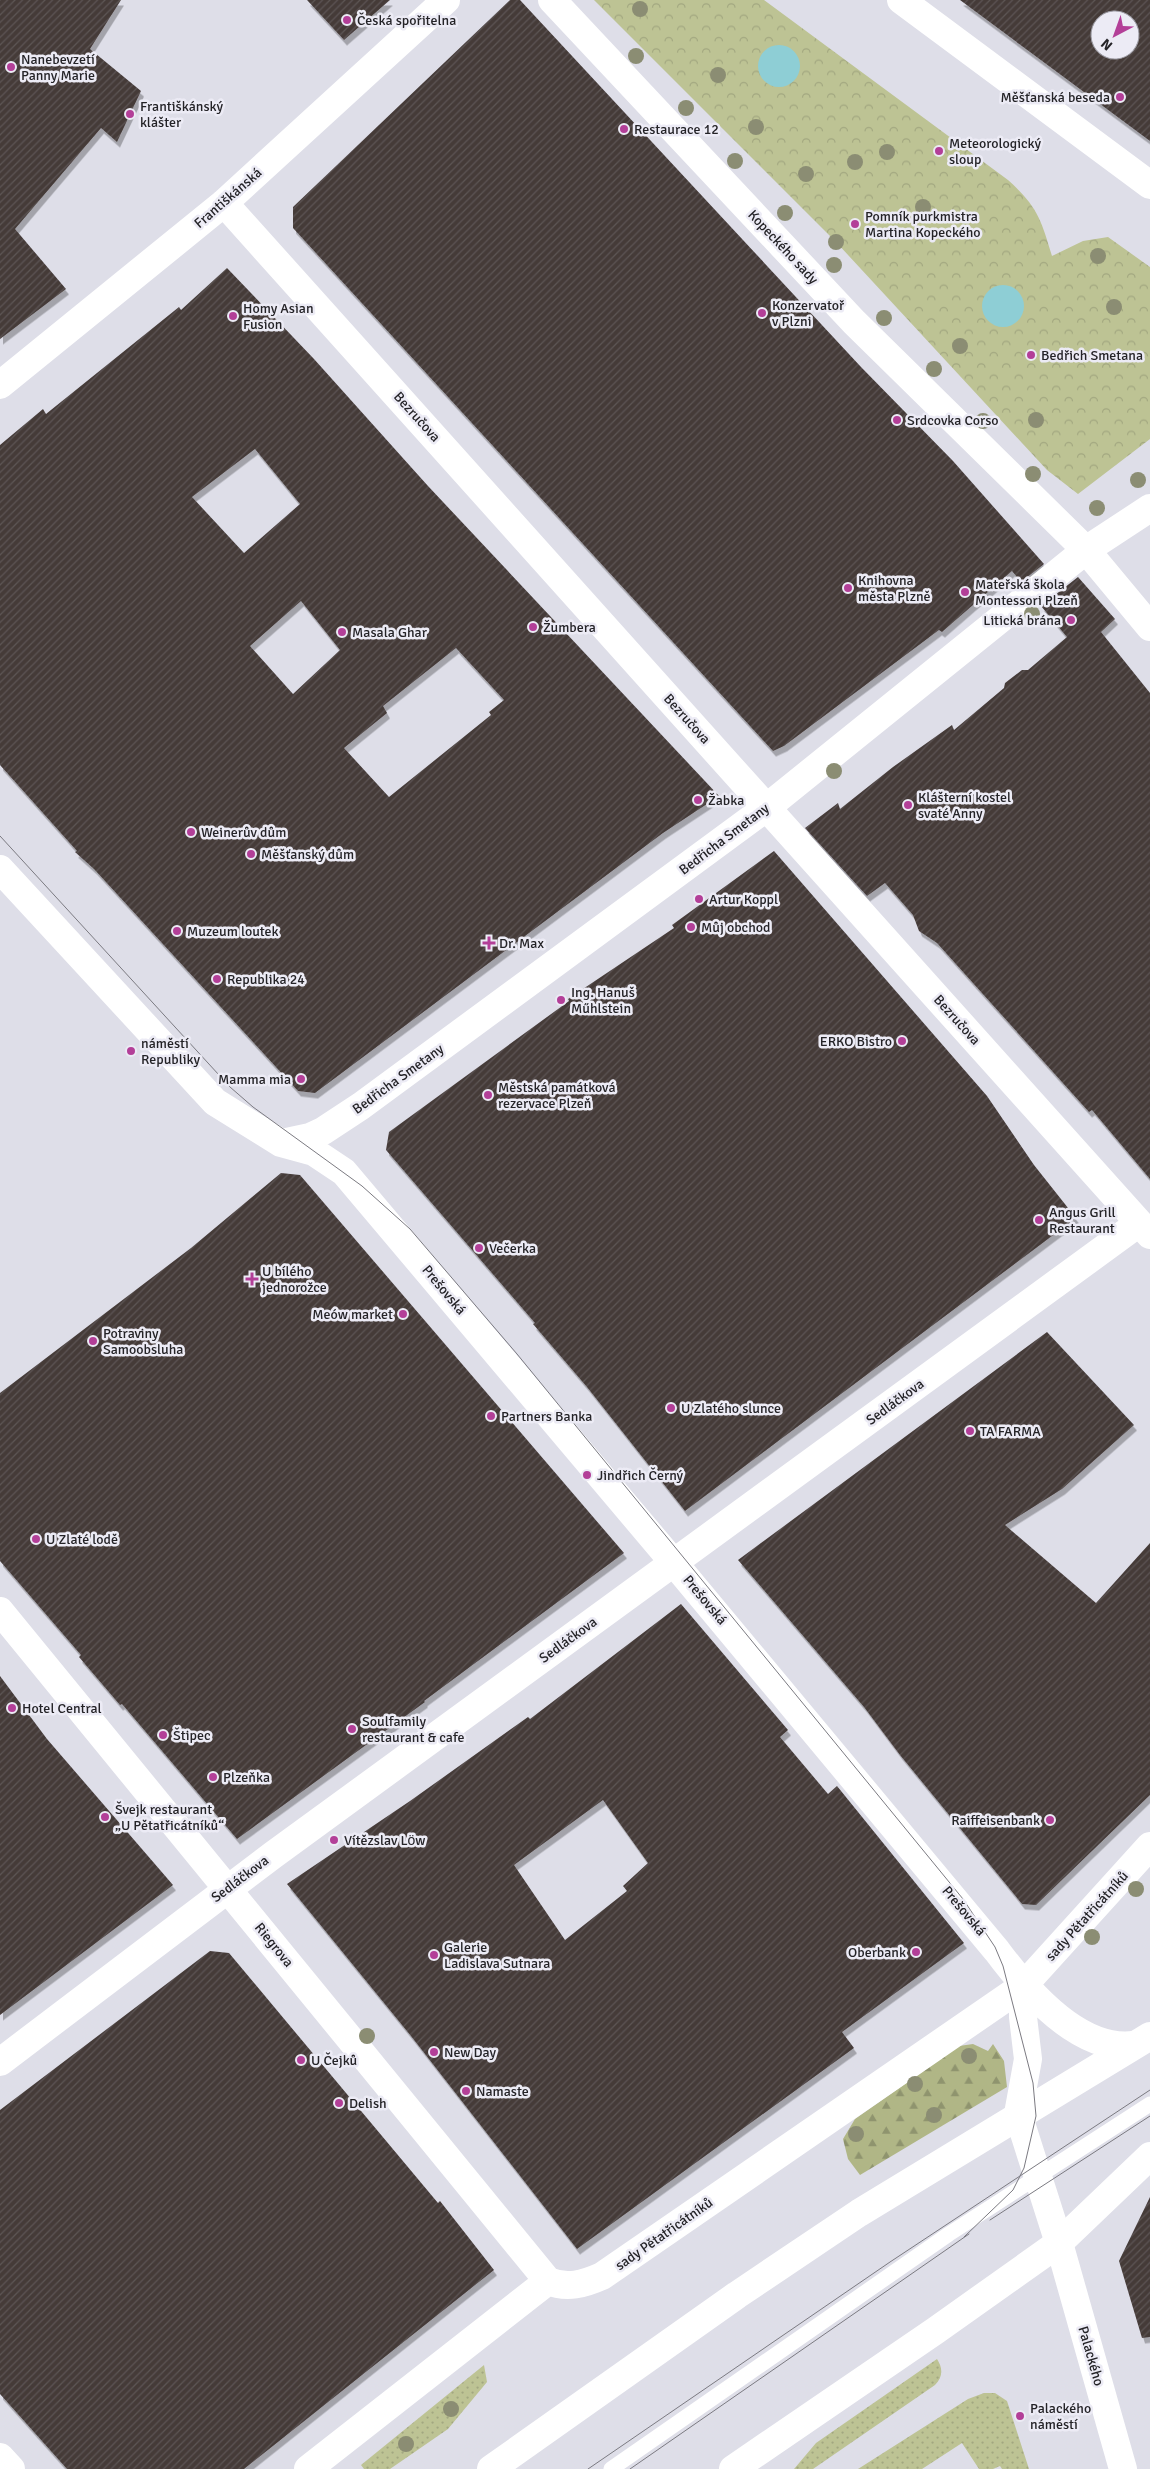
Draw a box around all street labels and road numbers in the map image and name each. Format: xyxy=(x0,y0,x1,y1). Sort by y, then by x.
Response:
street label: Františkánská xyxy=(191,164,265,232)
street label: Kopeckého sady xyxy=(744,206,822,288)
street label: Bezručova xyxy=(390,388,444,446)
street label: Bezručova xyxy=(660,690,714,748)
street label: Bedřicha Smetany xyxy=(676,799,773,878)
street label: Bezručova xyxy=(930,991,984,1049)
street label: Bedřicha Smetany xyxy=(349,1040,447,1118)
street label: Prešovská xyxy=(418,1262,470,1318)
street label: Sedláčkova xyxy=(863,1375,927,1429)
street label: Prešovská xyxy=(679,1572,731,1628)
street label: Sedláčkova xyxy=(536,1613,600,1667)
street label: Sedláčkova xyxy=(208,1852,272,1906)
street label: sady Pětatřicátníků xyxy=(1042,1868,1132,1964)
street label: Prešovská xyxy=(938,1883,990,1939)
street label: Riegrova xyxy=(251,1919,297,1971)
street label: sady Pětatřicátníků xyxy=(612,2194,716,2274)
street label: Palackého xyxy=(1074,2324,1108,2388)

